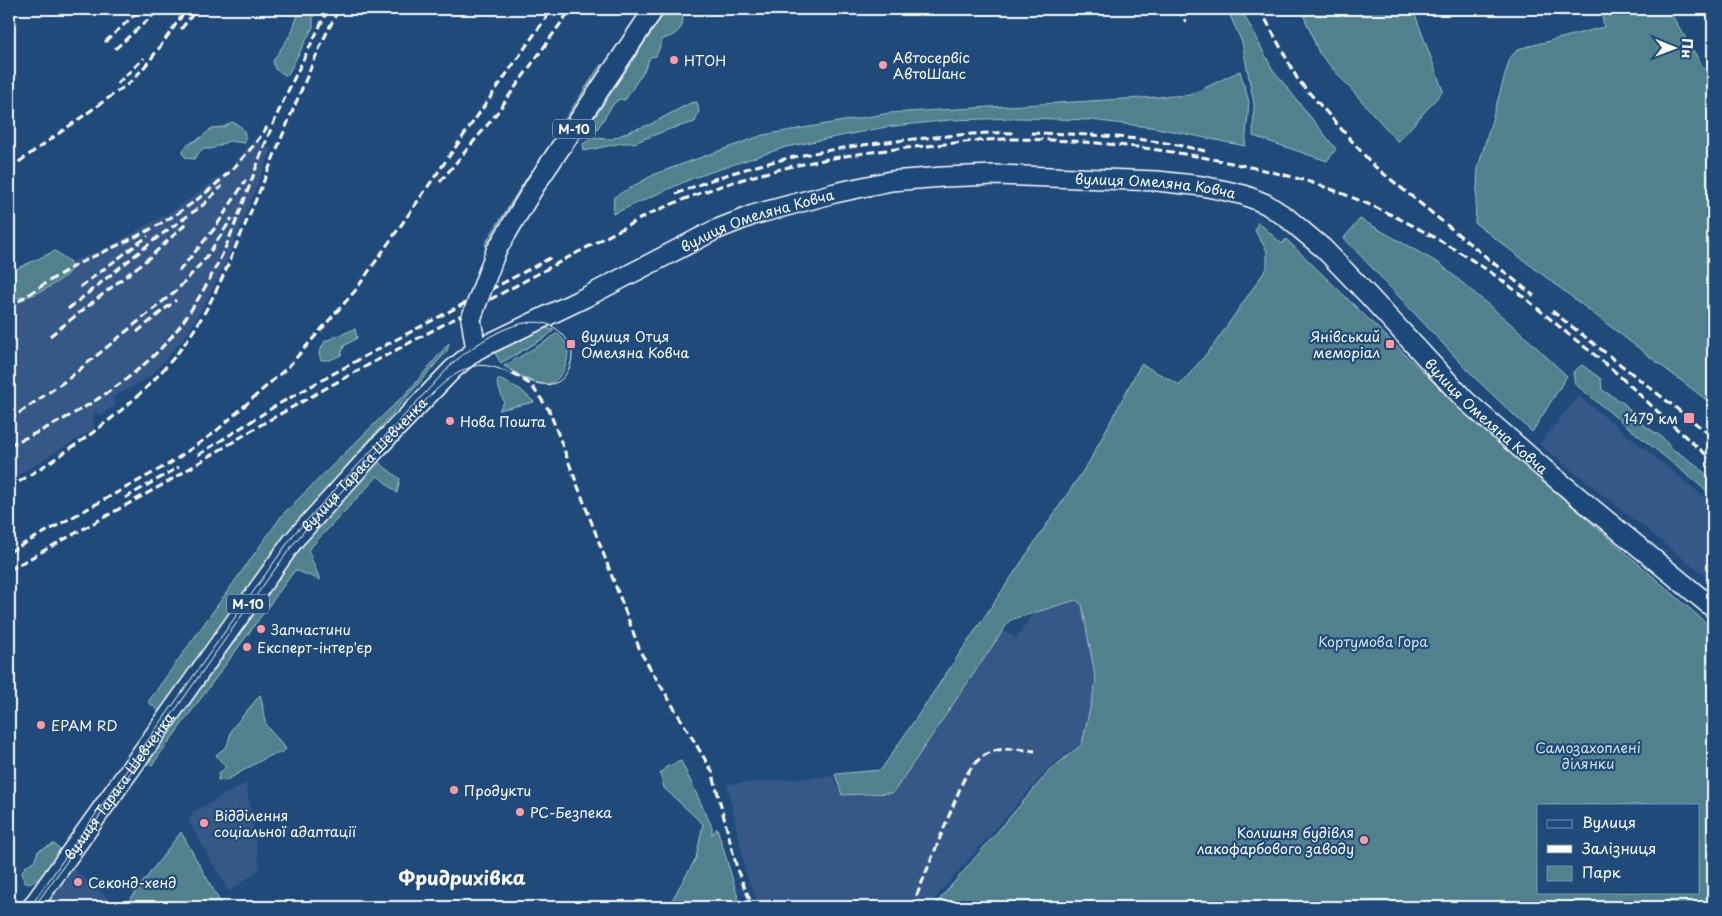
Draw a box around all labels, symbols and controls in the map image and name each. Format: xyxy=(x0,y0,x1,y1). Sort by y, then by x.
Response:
north arrow xyxy=(1650,22,1700,72)
text: Пн xyxy=(1677,38,1698,59)
place label: Автосервіс АвтоШанс xyxy=(893,47,970,84)
place label: НТОН xyxy=(684,50,726,71)
marker: НТОН xyxy=(668,54,680,66)
marker: Автосервіс АвтоШанс xyxy=(877,59,889,71)
road number: М-10 xyxy=(553,120,595,138)
street label: вулиця Омеляна Ковча xyxy=(1075,167,1239,203)
street label: вулиця Омеляна Ковча xyxy=(677,183,837,257)
place label: вулиця Отця Омеляна Ковча xyxy=(581,326,690,363)
place label: Янівський меморіал xyxy=(1311,326,1380,363)
marker: вулиця Отця Омеляна Ковча xyxy=(565,338,577,350)
marker: Янівський меморіал xyxy=(1384,338,1396,350)
street label: вулиця Омеляна Ковча xyxy=(1421,353,1553,479)
street label: вулиця Тараса Шевченка xyxy=(296,392,432,536)
place label: 1479 км xyxy=(1624,408,1678,429)
place label: Нова Пошта xyxy=(460,411,546,432)
marker: 1479 км xyxy=(1682,411,1696,425)
marker: Нова Пошта xyxy=(444,415,456,427)
road number: М-10 xyxy=(227,594,269,614)
place label: Запчастини xyxy=(271,619,351,640)
marker: Запчастини xyxy=(255,623,267,635)
park label: Кортумова Гора xyxy=(1318,631,1428,652)
place label: Експерт-інтер'єр xyxy=(257,637,372,658)
marker: Експерт-інтер'єр xyxy=(241,641,253,653)
street label: вулиця Тараса Шевченка xyxy=(59,707,179,864)
place label: EPAM RD xyxy=(51,715,118,736)
marker: EPAM RD xyxy=(35,719,47,731)
park label: Самозахоплені ділянки xyxy=(1535,737,1641,774)
place label: Продукти xyxy=(464,780,531,801)
marker: Продукти xyxy=(448,784,460,796)
place label: РС-Безпека xyxy=(530,802,612,823)
legend xyxy=(1537,804,1700,894)
place label: Відділення соціальної адаптації xyxy=(214,805,357,842)
marker: РС-Безпека xyxy=(514,806,526,818)
text: Вулиця xyxy=(1582,810,1636,833)
marker: Відділення соціальної адаптації xyxy=(198,817,210,829)
place label: Колишня будівля лакофарбового заводу xyxy=(1196,822,1354,859)
marker: Колишня будівля лакофарбового заводу xyxy=(1358,834,1370,846)
text: Залізниця xyxy=(1581,836,1656,859)
text: Парк xyxy=(1582,860,1621,883)
district label: Фридрихівка xyxy=(398,863,526,891)
place label: Секонд-хенд xyxy=(88,872,176,893)
marker: Секонд-хенд xyxy=(72,876,84,888)

